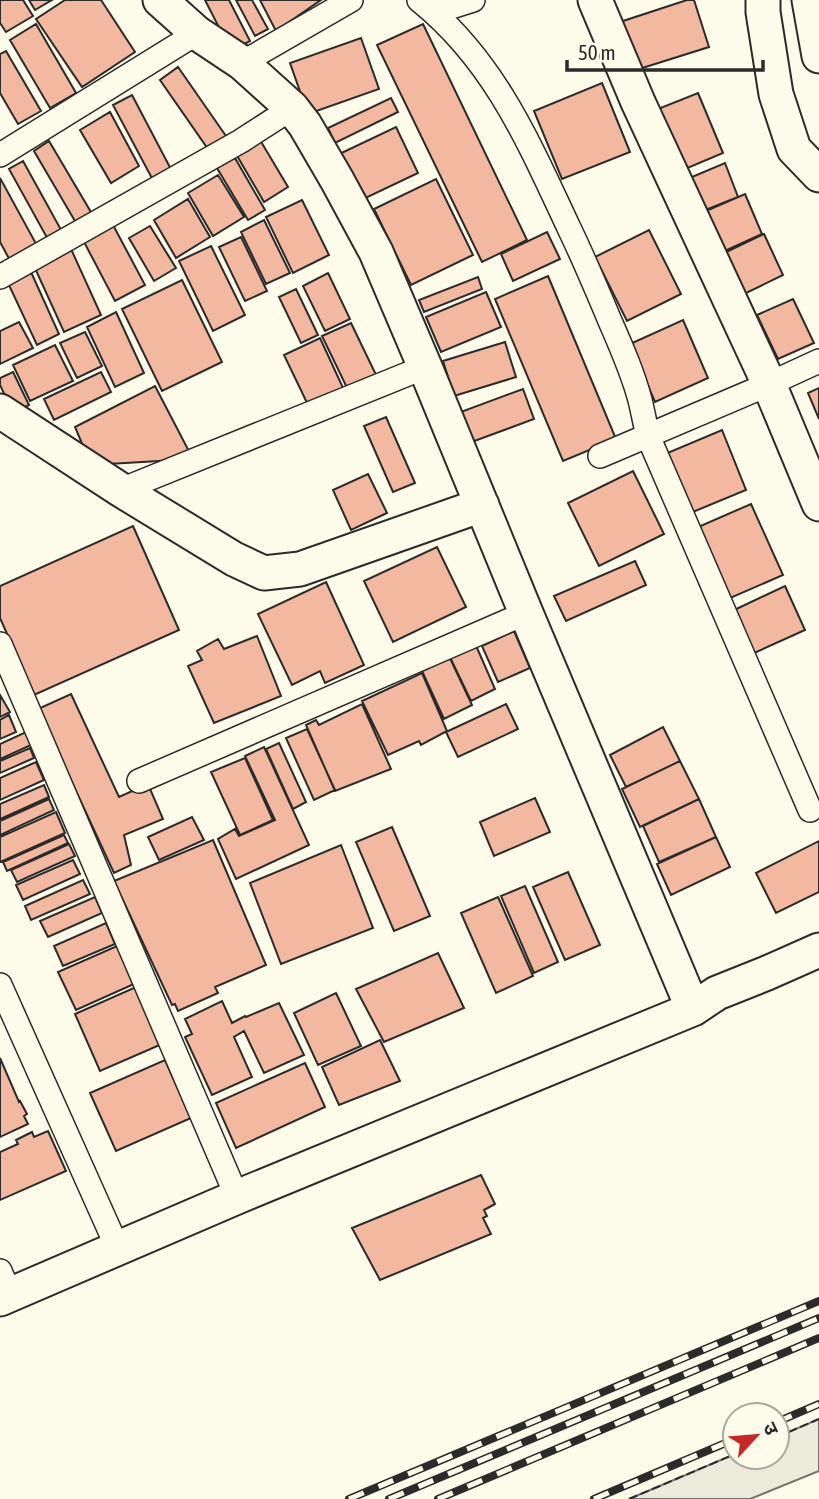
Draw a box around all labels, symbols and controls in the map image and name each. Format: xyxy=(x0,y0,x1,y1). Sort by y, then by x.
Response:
scale bar xyxy=(567,28,763,72)
text: 50 m xyxy=(578,40,616,64)
north arrow xyxy=(721,1401,791,1471)
text: उ xyxy=(759,1419,784,1439)

